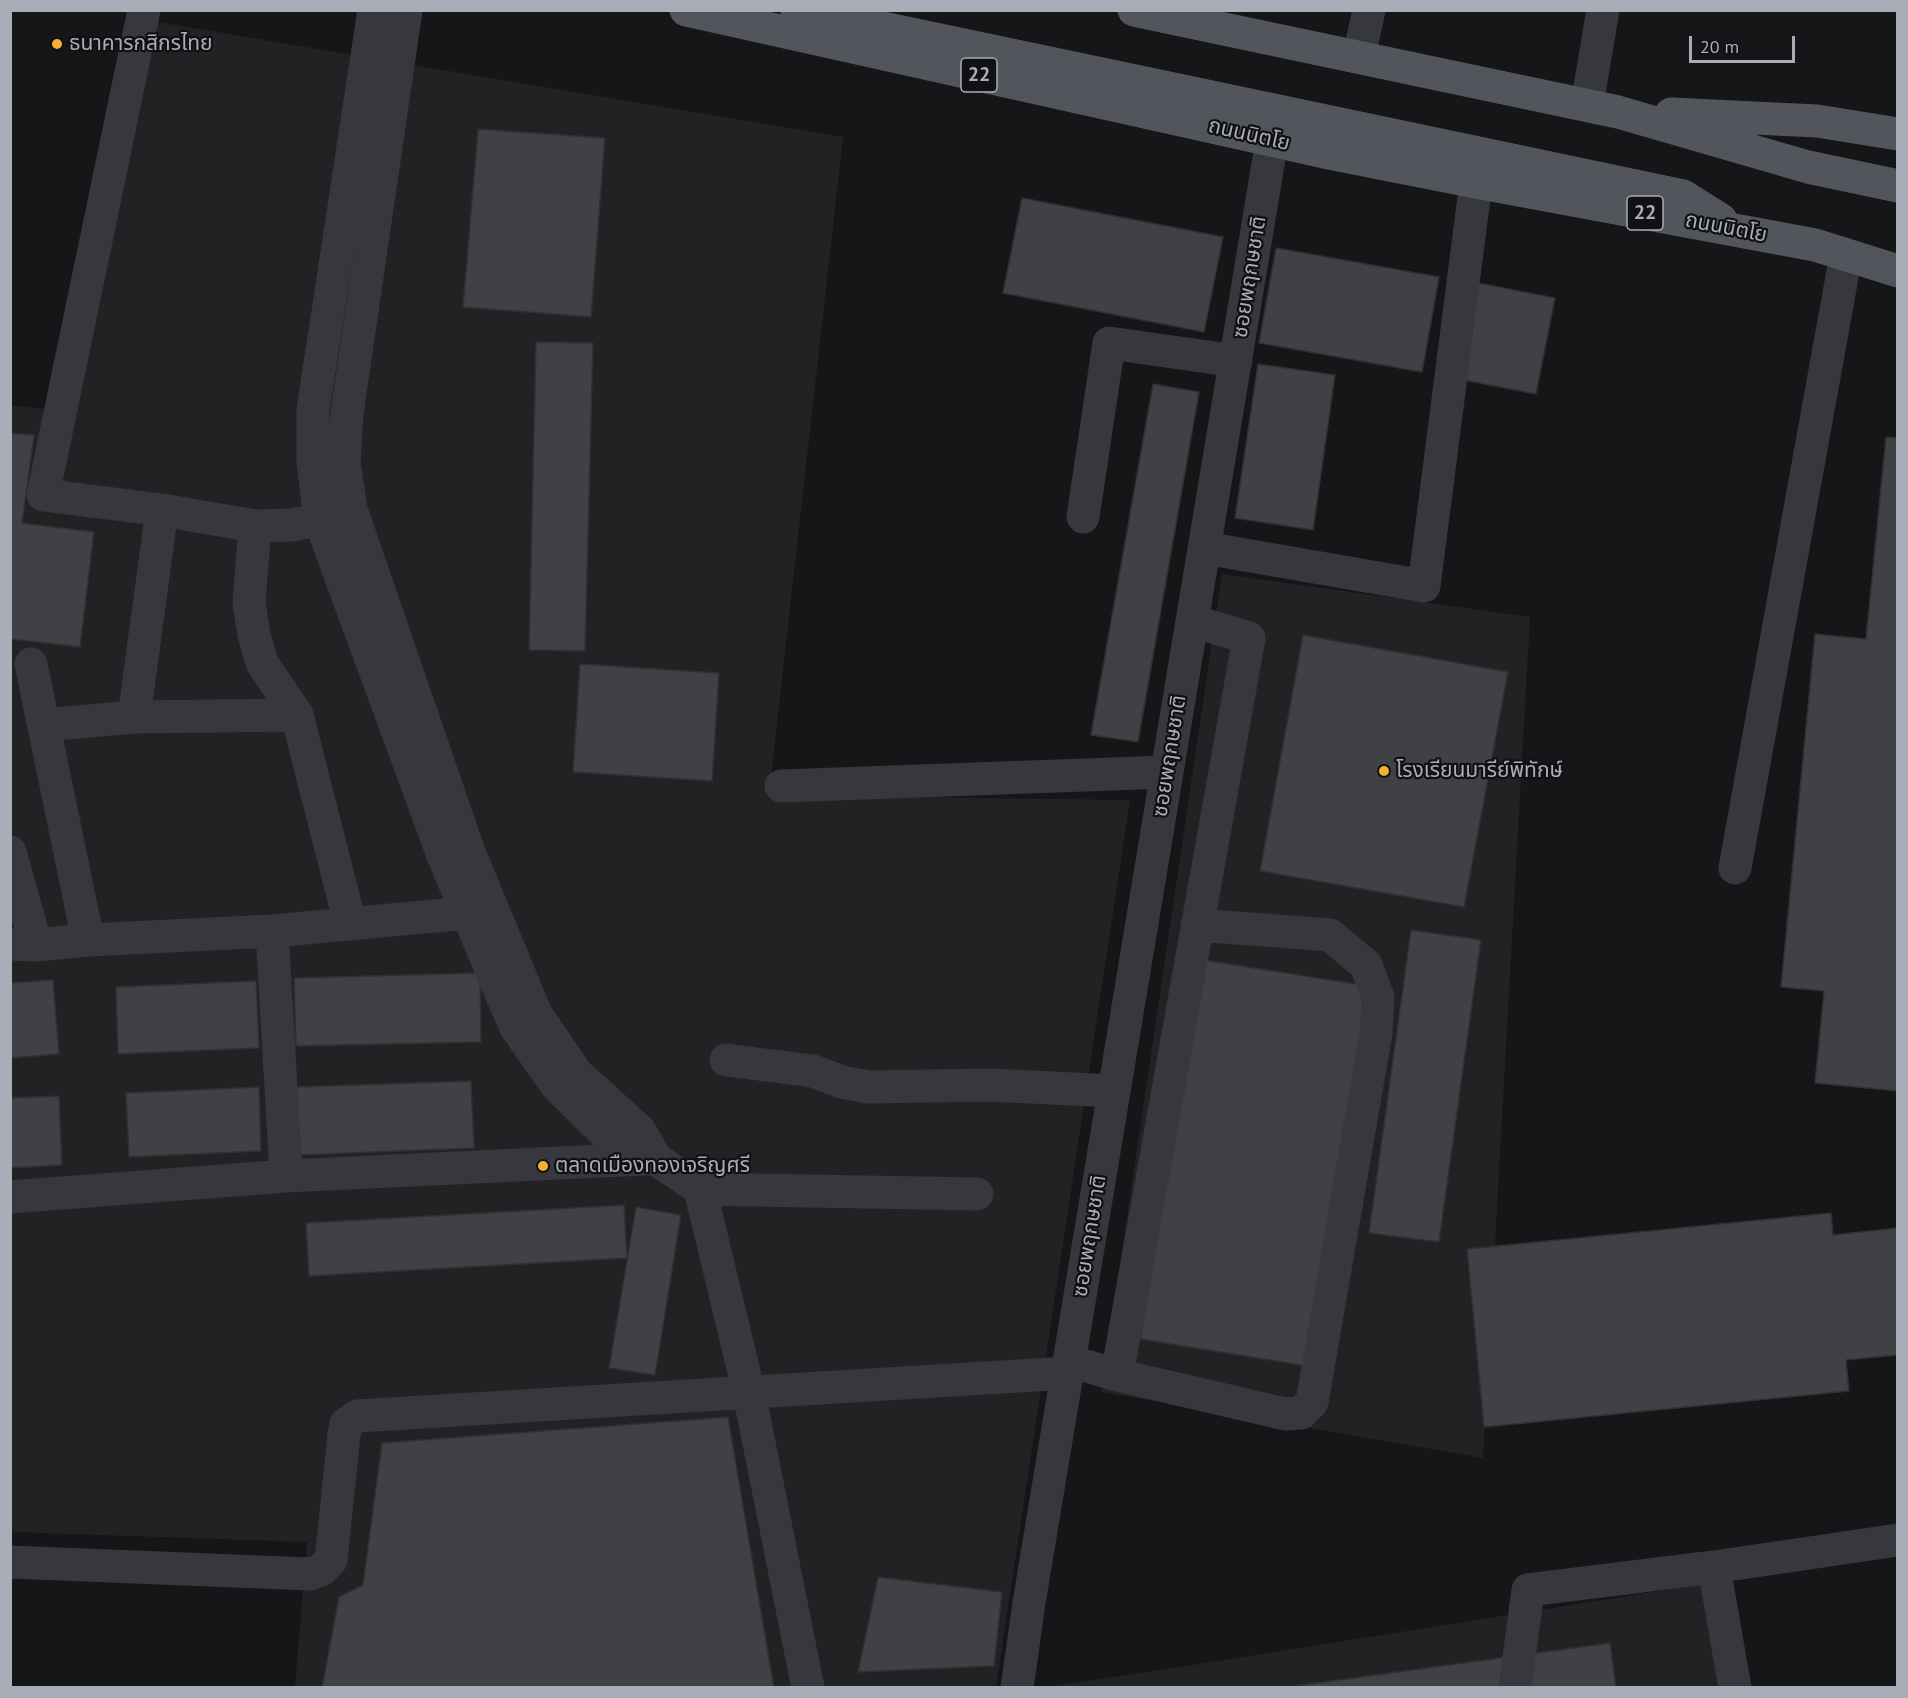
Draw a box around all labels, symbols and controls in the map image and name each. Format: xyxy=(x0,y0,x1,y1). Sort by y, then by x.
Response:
scale bar xyxy=(1692,24,1798,62)
place label: ธนาคารกสิกรไทย xyxy=(69,31,213,57)
text: 20 m xyxy=(1700,35,1739,58)
marker: ธนาคารกสิกรไทย xyxy=(50,37,64,51)
road number: 22 xyxy=(961,58,997,92)
street label: ถนนนิตโย xyxy=(1206,113,1292,157)
road number: 22 xyxy=(1627,196,1663,230)
street label: ถนนนิตโย xyxy=(1683,208,1769,248)
street label: ซอยพฤกษชาติ xyxy=(1228,214,1272,340)
street label: ซอยพฤกษชาติ xyxy=(1148,693,1192,819)
place label: โรงเรียนมารีย์พิทักษ์ xyxy=(1396,758,1563,784)
marker: โรงเรียนมารีย์พิทักษ์ xyxy=(1377,764,1391,778)
place label: ตลาดเมืองทองเจริญศรี xyxy=(555,1153,750,1179)
marker: ตลาดเมืองทองเจริญศรี xyxy=(536,1159,550,1173)
street label: ซอยพฤกษชาติ xyxy=(1068,1173,1112,1299)

